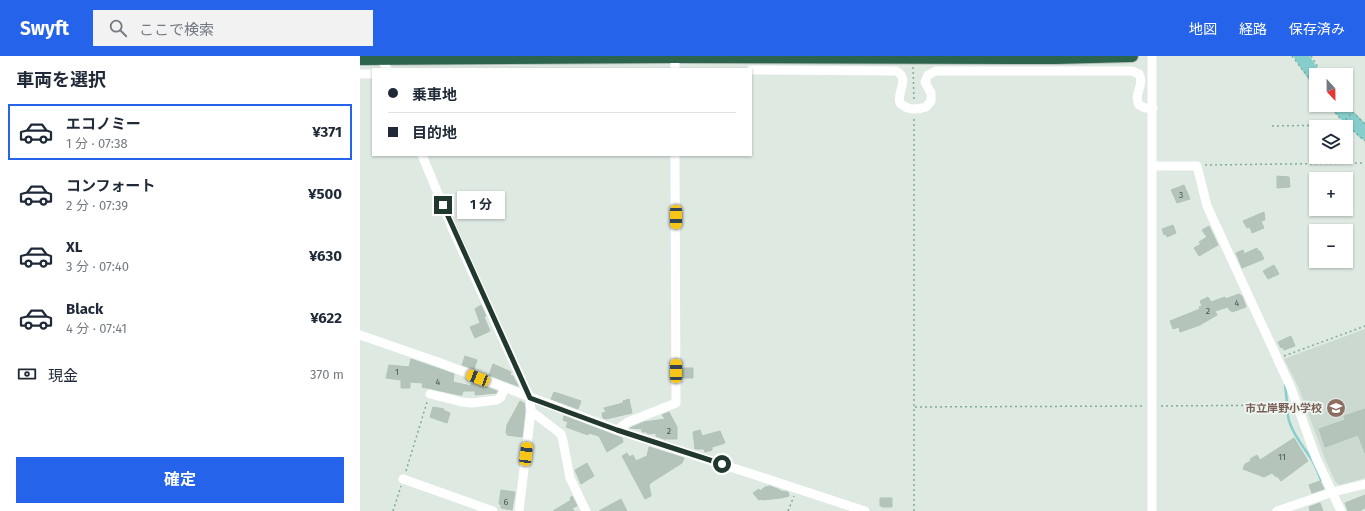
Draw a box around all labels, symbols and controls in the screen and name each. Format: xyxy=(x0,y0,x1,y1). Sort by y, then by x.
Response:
search box xyxy=(93,10,373,46)
text: Swyft xyxy=(20,17,69,40)
icon: search xyxy=(107,17,129,39)
text: ここで検索 xyxy=(139,21,214,39)
text: 地図 xyxy=(1189,21,1217,38)
text: 経路 xyxy=(1239,21,1267,38)
text: 保存済み xyxy=(1289,21,1345,38)
north arrow xyxy=(1309,68,1353,112)
map controls xyxy=(1309,68,1353,268)
text: 車両を選択 xyxy=(16,69,106,91)
text: 乗車地 xyxy=(412,86,457,104)
icon: car xyxy=(18,114,54,150)
text: エコノミー xyxy=(66,115,141,133)
button: layers xyxy=(1309,120,1353,164)
text: ¥371 xyxy=(312,123,342,141)
text: 目的地 xyxy=(412,124,457,142)
text: 1 分 · 07:38 xyxy=(66,136,128,151)
button: + xyxy=(1309,172,1353,216)
icon: car xyxy=(18,176,54,212)
text: コンフォート xyxy=(66,177,156,195)
text: ¥500 xyxy=(308,185,342,203)
house number: 3 xyxy=(1179,190,1183,200)
callout: 1 分 xyxy=(457,191,505,219)
route end xyxy=(434,196,452,214)
text: 1 分 xyxy=(470,197,492,212)
text: 2 分 · 07:39 xyxy=(66,198,128,213)
car xyxy=(670,205,682,229)
button: − xyxy=(1309,224,1353,268)
icon: car xyxy=(18,238,54,274)
text: XL xyxy=(66,238,82,256)
text: ¥630 xyxy=(309,247,342,265)
text: 3 分 · 07:40 xyxy=(66,259,129,274)
house number: 4 xyxy=(1235,298,1240,308)
icon: car xyxy=(18,300,54,336)
text: Black xyxy=(66,300,103,318)
house number: 2 xyxy=(1206,306,1210,316)
text: ¥622 xyxy=(310,309,342,327)
text: 4 分 · 07:41 xyxy=(66,321,127,336)
car xyxy=(670,359,682,383)
icon: cash xyxy=(16,363,38,385)
text: 現金 xyxy=(48,367,78,385)
text: 370 m xyxy=(310,367,344,382)
house number: 1 xyxy=(395,367,399,377)
car xyxy=(465,368,491,388)
house number: 4 xyxy=(436,377,441,387)
school or university icon: 市立岸野小学校 xyxy=(1325,397,1347,419)
place label: 市立岸野小学校 xyxy=(1245,402,1322,415)
house number: 2 xyxy=(667,426,671,436)
car xyxy=(519,441,533,467)
house number: 11 xyxy=(1278,452,1286,462)
route start xyxy=(713,455,731,473)
button: 確定 xyxy=(16,457,344,503)
house number: 6 xyxy=(504,497,509,507)

